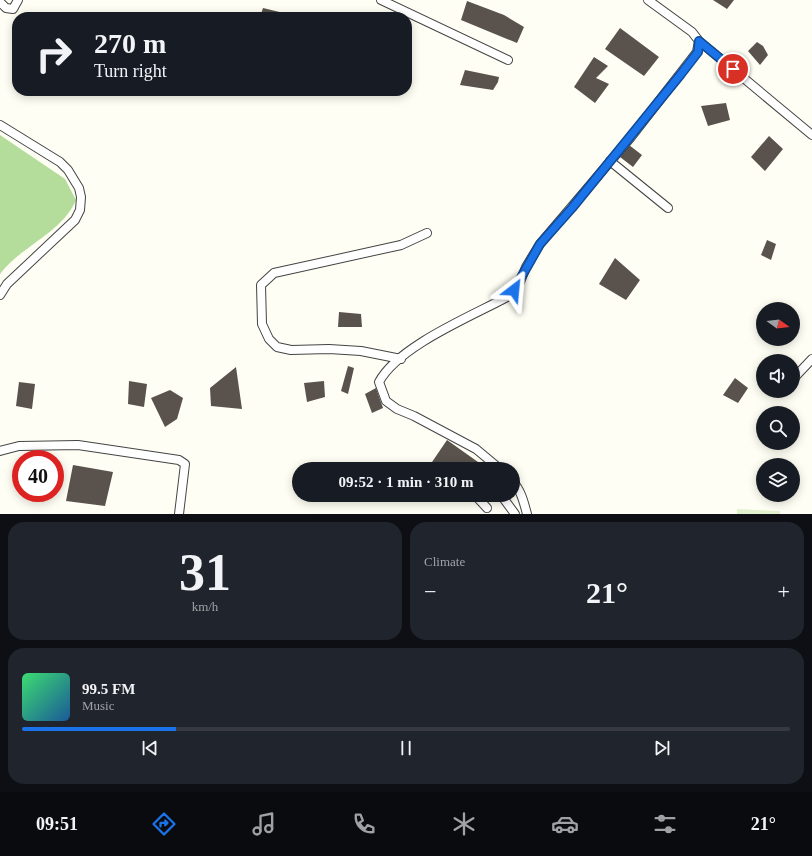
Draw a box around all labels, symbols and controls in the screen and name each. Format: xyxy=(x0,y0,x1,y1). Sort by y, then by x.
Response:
icon: right xyxy=(28,28,80,80)
text: 270 m xyxy=(94,28,166,59)
pin xyxy=(716,52,750,86)
icon: arrive xyxy=(722,58,744,80)
text: Turn right xyxy=(94,61,167,81)
position arrow xyxy=(493,269,535,311)
north arrow xyxy=(756,302,800,346)
map controls xyxy=(756,302,800,502)
button: sound xyxy=(756,354,800,398)
button: search xyxy=(756,406,800,450)
speed limit sign: 40 xyxy=(12,450,64,502)
button: layers xyxy=(756,458,800,502)
text: 09:52 · 1 min · 310 m xyxy=(339,474,474,490)
text: 31 xyxy=(179,544,231,601)
text: Climate xyxy=(424,554,465,569)
text: 21° xyxy=(586,576,628,609)
text: − xyxy=(424,579,436,604)
text: + xyxy=(778,579,790,604)
text: km/h xyxy=(192,599,218,614)
text: 99.5 FM xyxy=(82,681,135,697)
text: Music xyxy=(82,698,115,713)
icon: previous xyxy=(139,737,161,759)
icon: pause xyxy=(395,737,417,759)
icon: next xyxy=(651,737,673,759)
icon: directions xyxy=(150,810,178,838)
icon: music xyxy=(250,810,278,838)
icon: phone xyxy=(350,810,378,838)
icon: climate xyxy=(450,810,478,838)
icon: car xyxy=(551,810,579,838)
icon: filters xyxy=(651,810,679,838)
text: 09:51 xyxy=(36,814,78,834)
text: 21° xyxy=(751,814,776,834)

